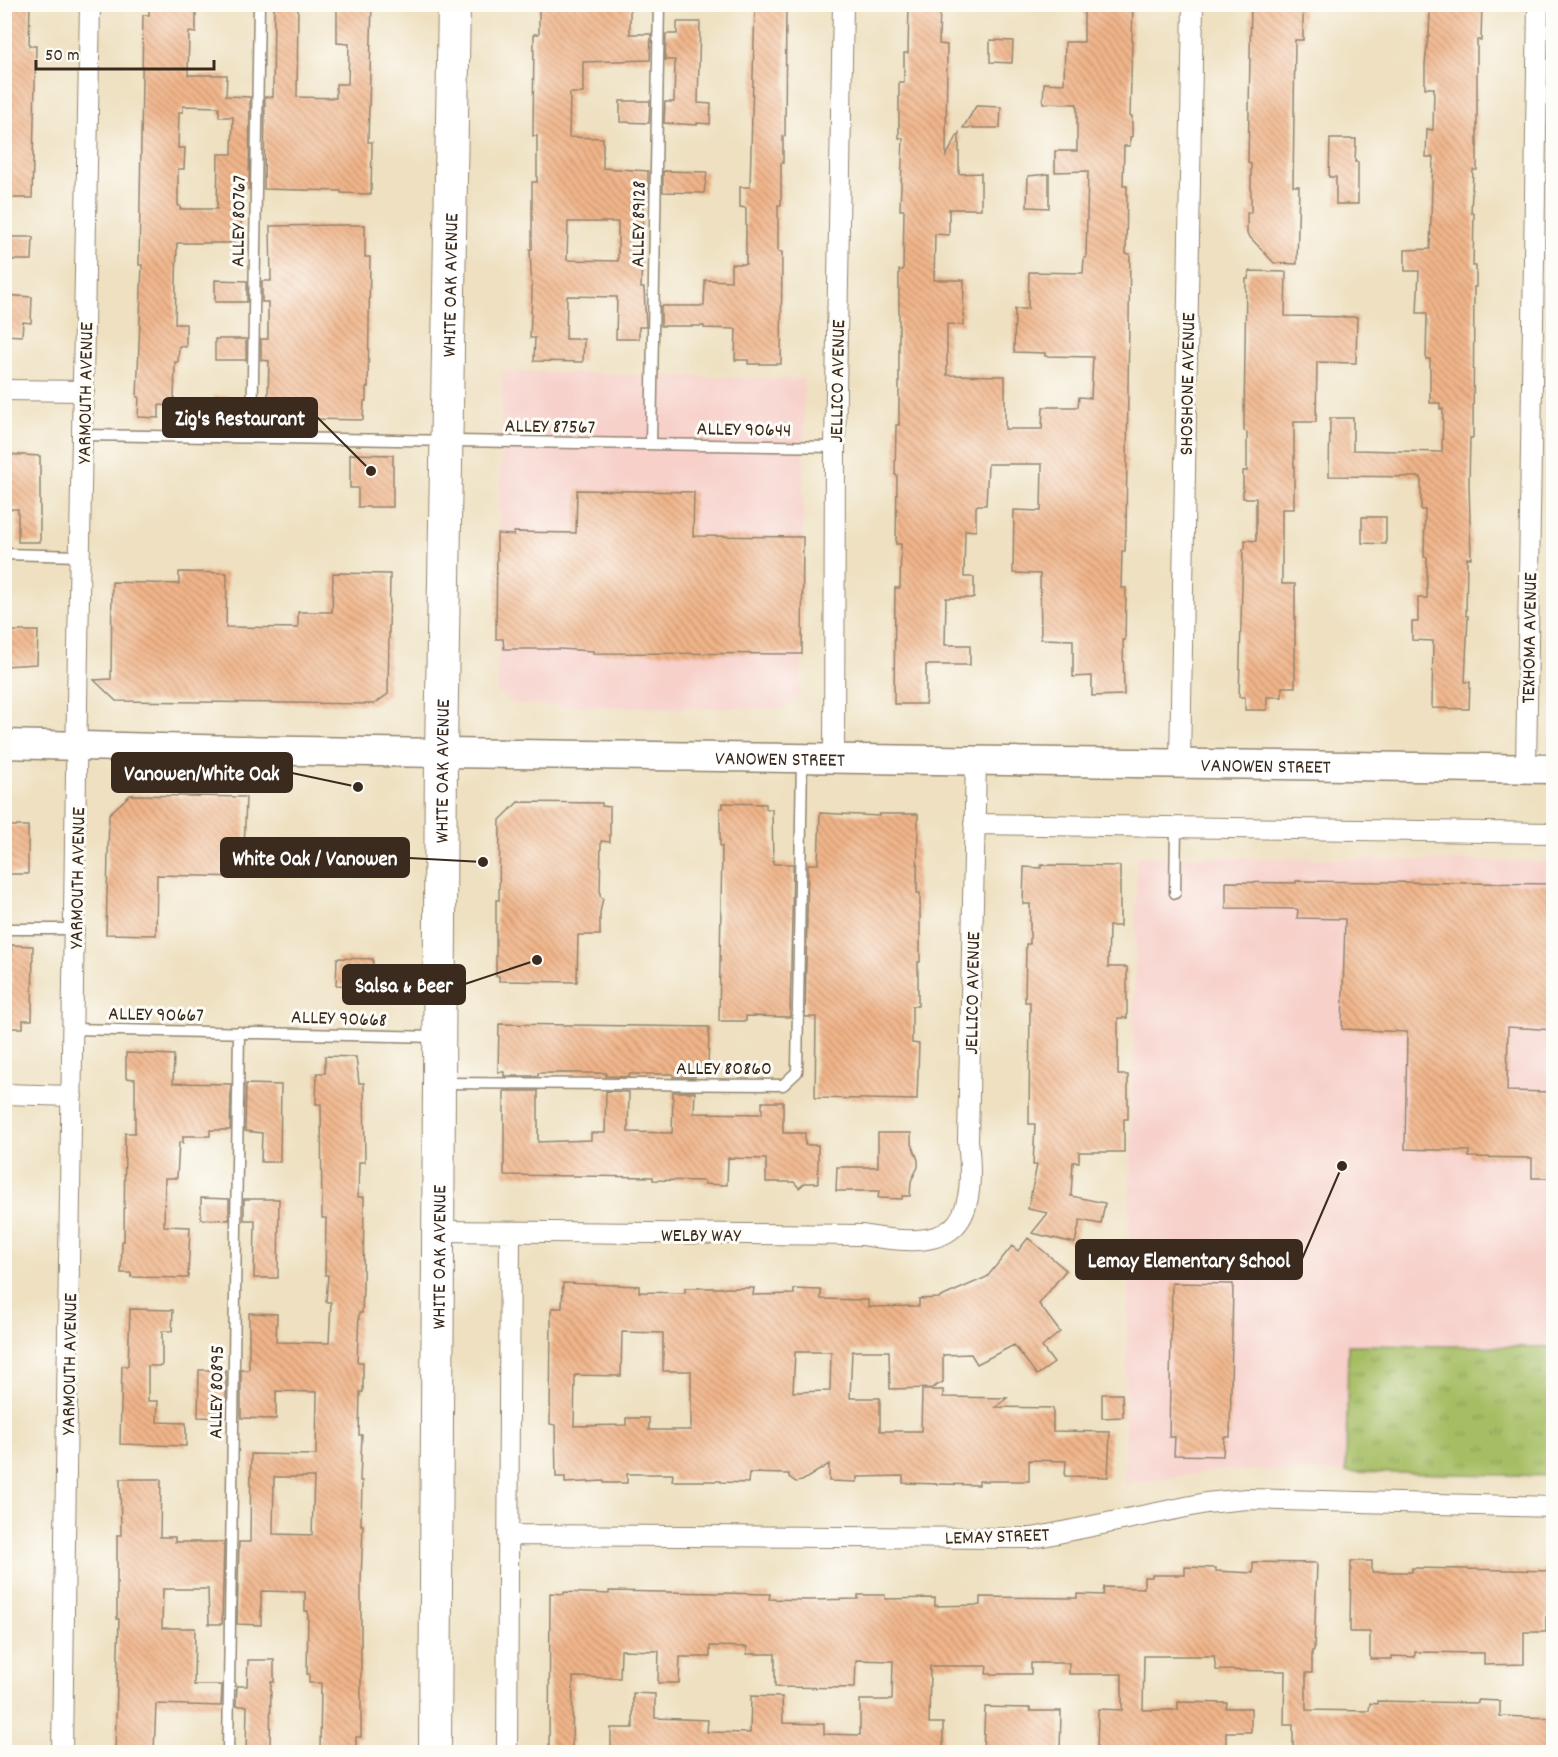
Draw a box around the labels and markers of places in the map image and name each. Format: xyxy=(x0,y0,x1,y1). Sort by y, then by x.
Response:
callout: Zig's Restaurant xyxy=(163,398,317,437)
callout: Vanowen/White Oak xyxy=(112,753,292,792)
callout: White Oak / Vanowen xyxy=(221,838,409,877)
callout: Salsa & Beer xyxy=(343,965,465,1004)
callout: Lemay Elementary School xyxy=(1076,1240,1302,1279)

